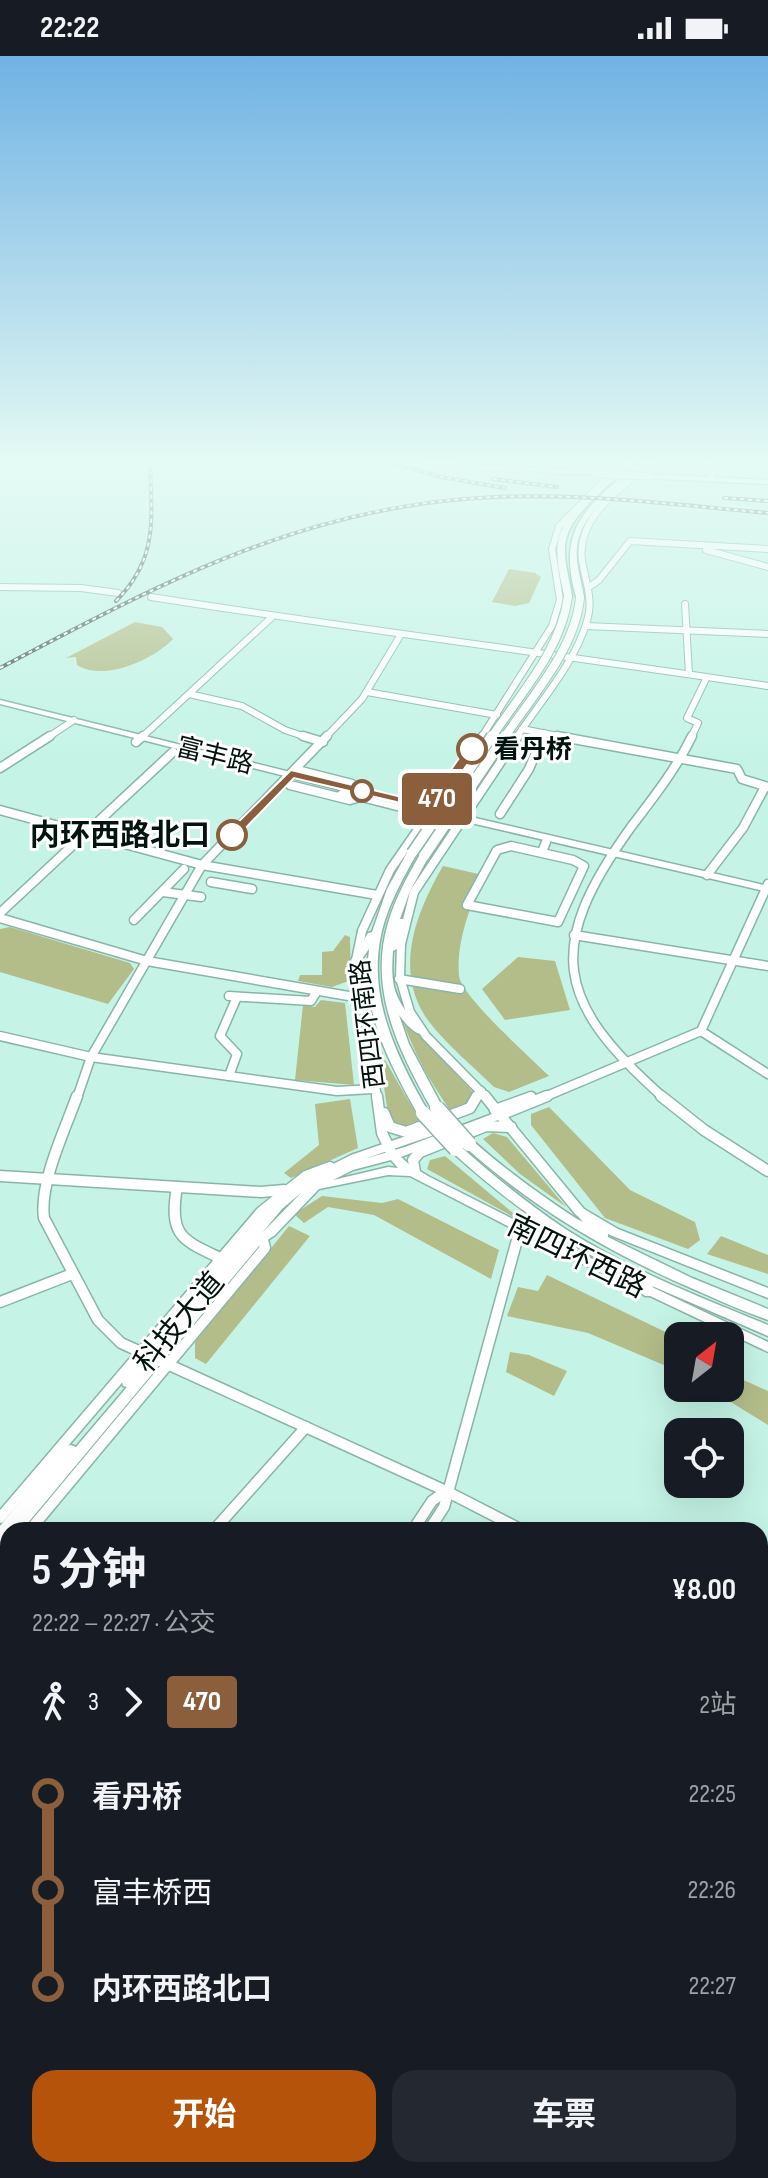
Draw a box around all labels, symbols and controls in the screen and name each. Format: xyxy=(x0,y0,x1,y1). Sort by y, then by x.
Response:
text: 22:22 xyxy=(40,10,99,46)
street label: 富丰路 xyxy=(173,732,256,781)
marker: 看丹桥 xyxy=(457,734,487,764)
place label: 看丹桥 xyxy=(494,735,572,766)
line badge: 470 xyxy=(391,773,483,825)
unlabelled marker xyxy=(351,780,373,802)
text: 470 xyxy=(418,782,456,815)
place label: 内环西路北口 xyxy=(30,818,210,854)
marker: 内环西路北口 xyxy=(217,820,247,850)
street label: 西四环南路 xyxy=(345,957,392,1090)
street label: 南四环西路 xyxy=(501,1208,652,1306)
street label: 科技大道 xyxy=(127,1265,232,1380)
north arrow xyxy=(664,1322,744,1402)
map controls xyxy=(664,1322,744,1498)
button: locate xyxy=(664,1418,744,1498)
text: 5 分钟 xyxy=(32,1544,146,1597)
text: ¥8.00 xyxy=(672,1572,736,1608)
text: 22:22 – 22:27 · 公交 xyxy=(32,1608,216,1639)
icon: walk xyxy=(32,1680,76,1724)
icon: forward xyxy=(111,1680,155,1724)
text: 470 xyxy=(183,1685,221,1718)
text: 3 xyxy=(88,1687,99,1718)
text: 2站 xyxy=(699,1690,736,1721)
text: 22:25 xyxy=(688,1779,736,1810)
text: 看丹桥 xyxy=(92,1780,182,1816)
text: 22:26 xyxy=(688,1875,736,1906)
text: 富丰桥西 xyxy=(92,1876,212,1912)
text: 22:27 xyxy=(688,1971,736,2002)
text: 内环西路北口 xyxy=(92,1972,272,2008)
button: 开始 xyxy=(32,2070,376,2162)
button: 车票 xyxy=(392,2070,736,2162)

